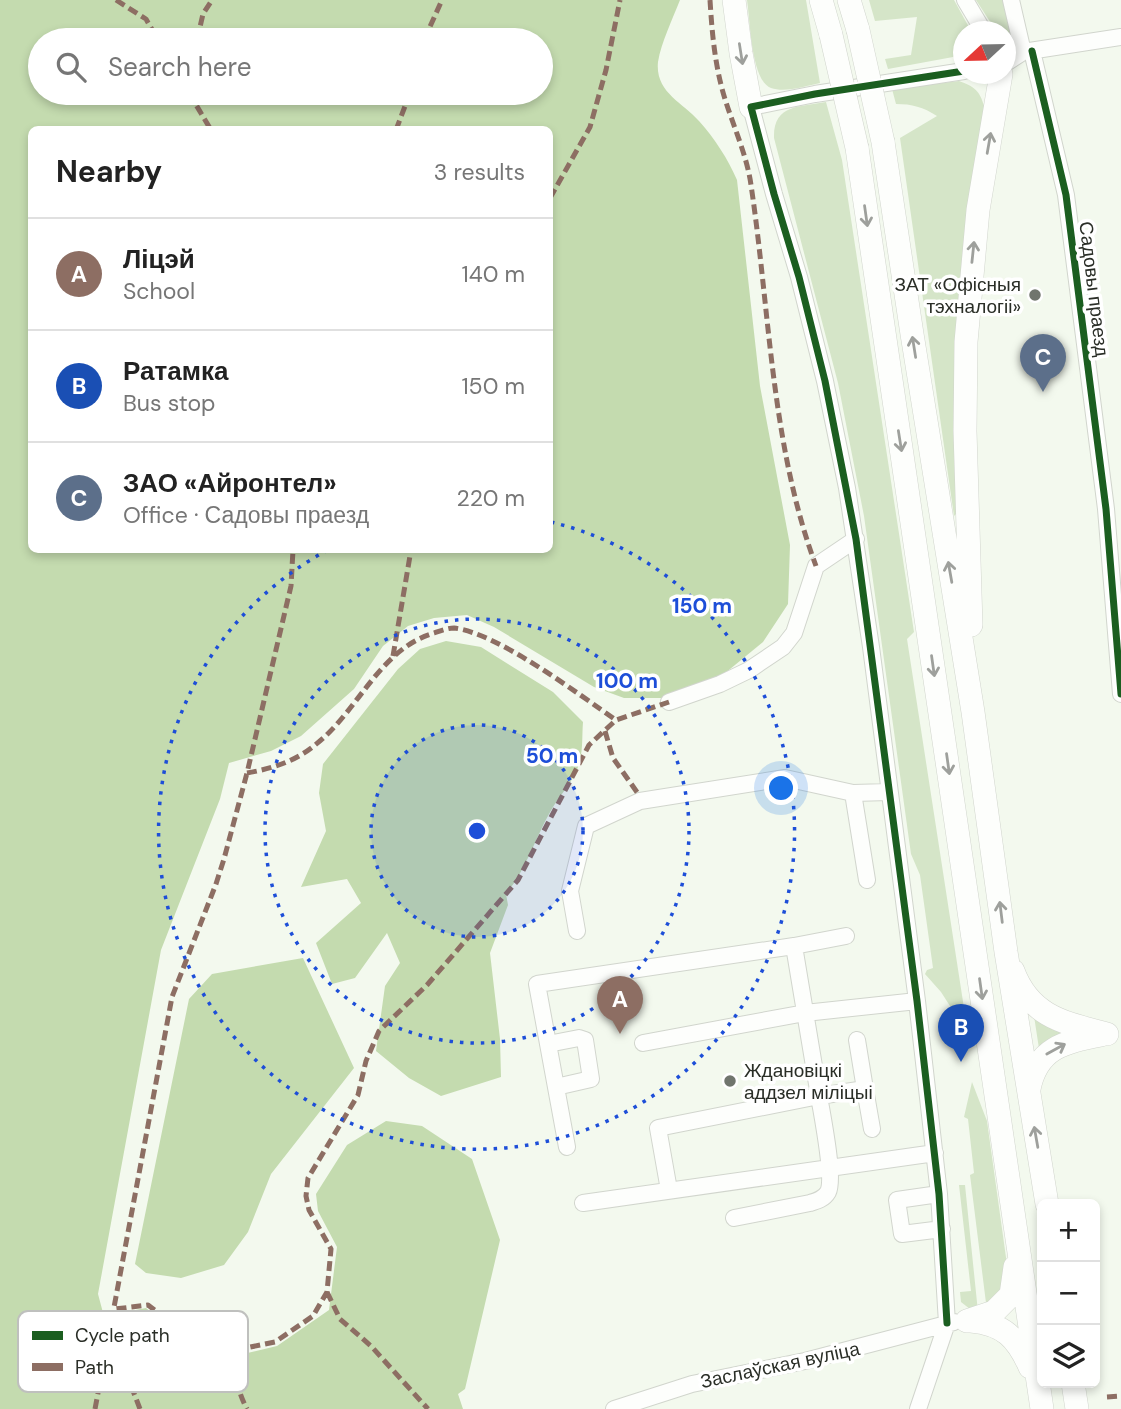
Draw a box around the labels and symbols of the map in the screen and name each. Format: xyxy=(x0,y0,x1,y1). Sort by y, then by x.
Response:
north arrow xyxy=(953,21,1016,84)
one-way arrow xyxy=(735,42,748,65)
one-way arrow xyxy=(983,132,996,155)
one-way arrow xyxy=(860,204,873,227)
street label: Садовы праезд xyxy=(1073,220,1115,358)
one-way arrow xyxy=(967,241,980,264)
place label: ЗАТ «Офісныя тэхналогіі» xyxy=(895,272,1021,319)
marker: ЗАТ «Офісныя тэхналогіі» xyxy=(1027,287,1043,303)
pin: C xyxy=(1020,334,1066,392)
one-way arrow xyxy=(907,336,920,359)
one-way arrow xyxy=(894,429,907,452)
one-way arrow xyxy=(943,561,956,584)
text: 150 m xyxy=(672,592,732,620)
one-way arrow xyxy=(927,654,940,677)
text: 100 m xyxy=(596,667,658,695)
text: 50 m xyxy=(526,742,578,770)
one-way arrow xyxy=(942,752,955,775)
your location xyxy=(764,771,798,805)
centre of rings xyxy=(465,819,489,843)
one-way arrow xyxy=(994,901,1007,924)
pin: A xyxy=(597,976,643,1034)
one-way arrow xyxy=(974,977,987,1000)
pin: B xyxy=(938,1004,984,1062)
one-way arrow xyxy=(1045,1042,1065,1056)
place label: Ждановіцкі аддзел міліцыі xyxy=(744,1058,873,1105)
marker: Ждановіцкі аддзел міліцыі xyxy=(722,1073,738,1089)
one-way arrow xyxy=(1029,1126,1042,1149)
legend xyxy=(18,1311,248,1392)
text: Cycle path xyxy=(75,1323,170,1348)
street label: Заслаўская вуліца xyxy=(698,1336,862,1394)
text: Path xyxy=(75,1355,114,1380)

